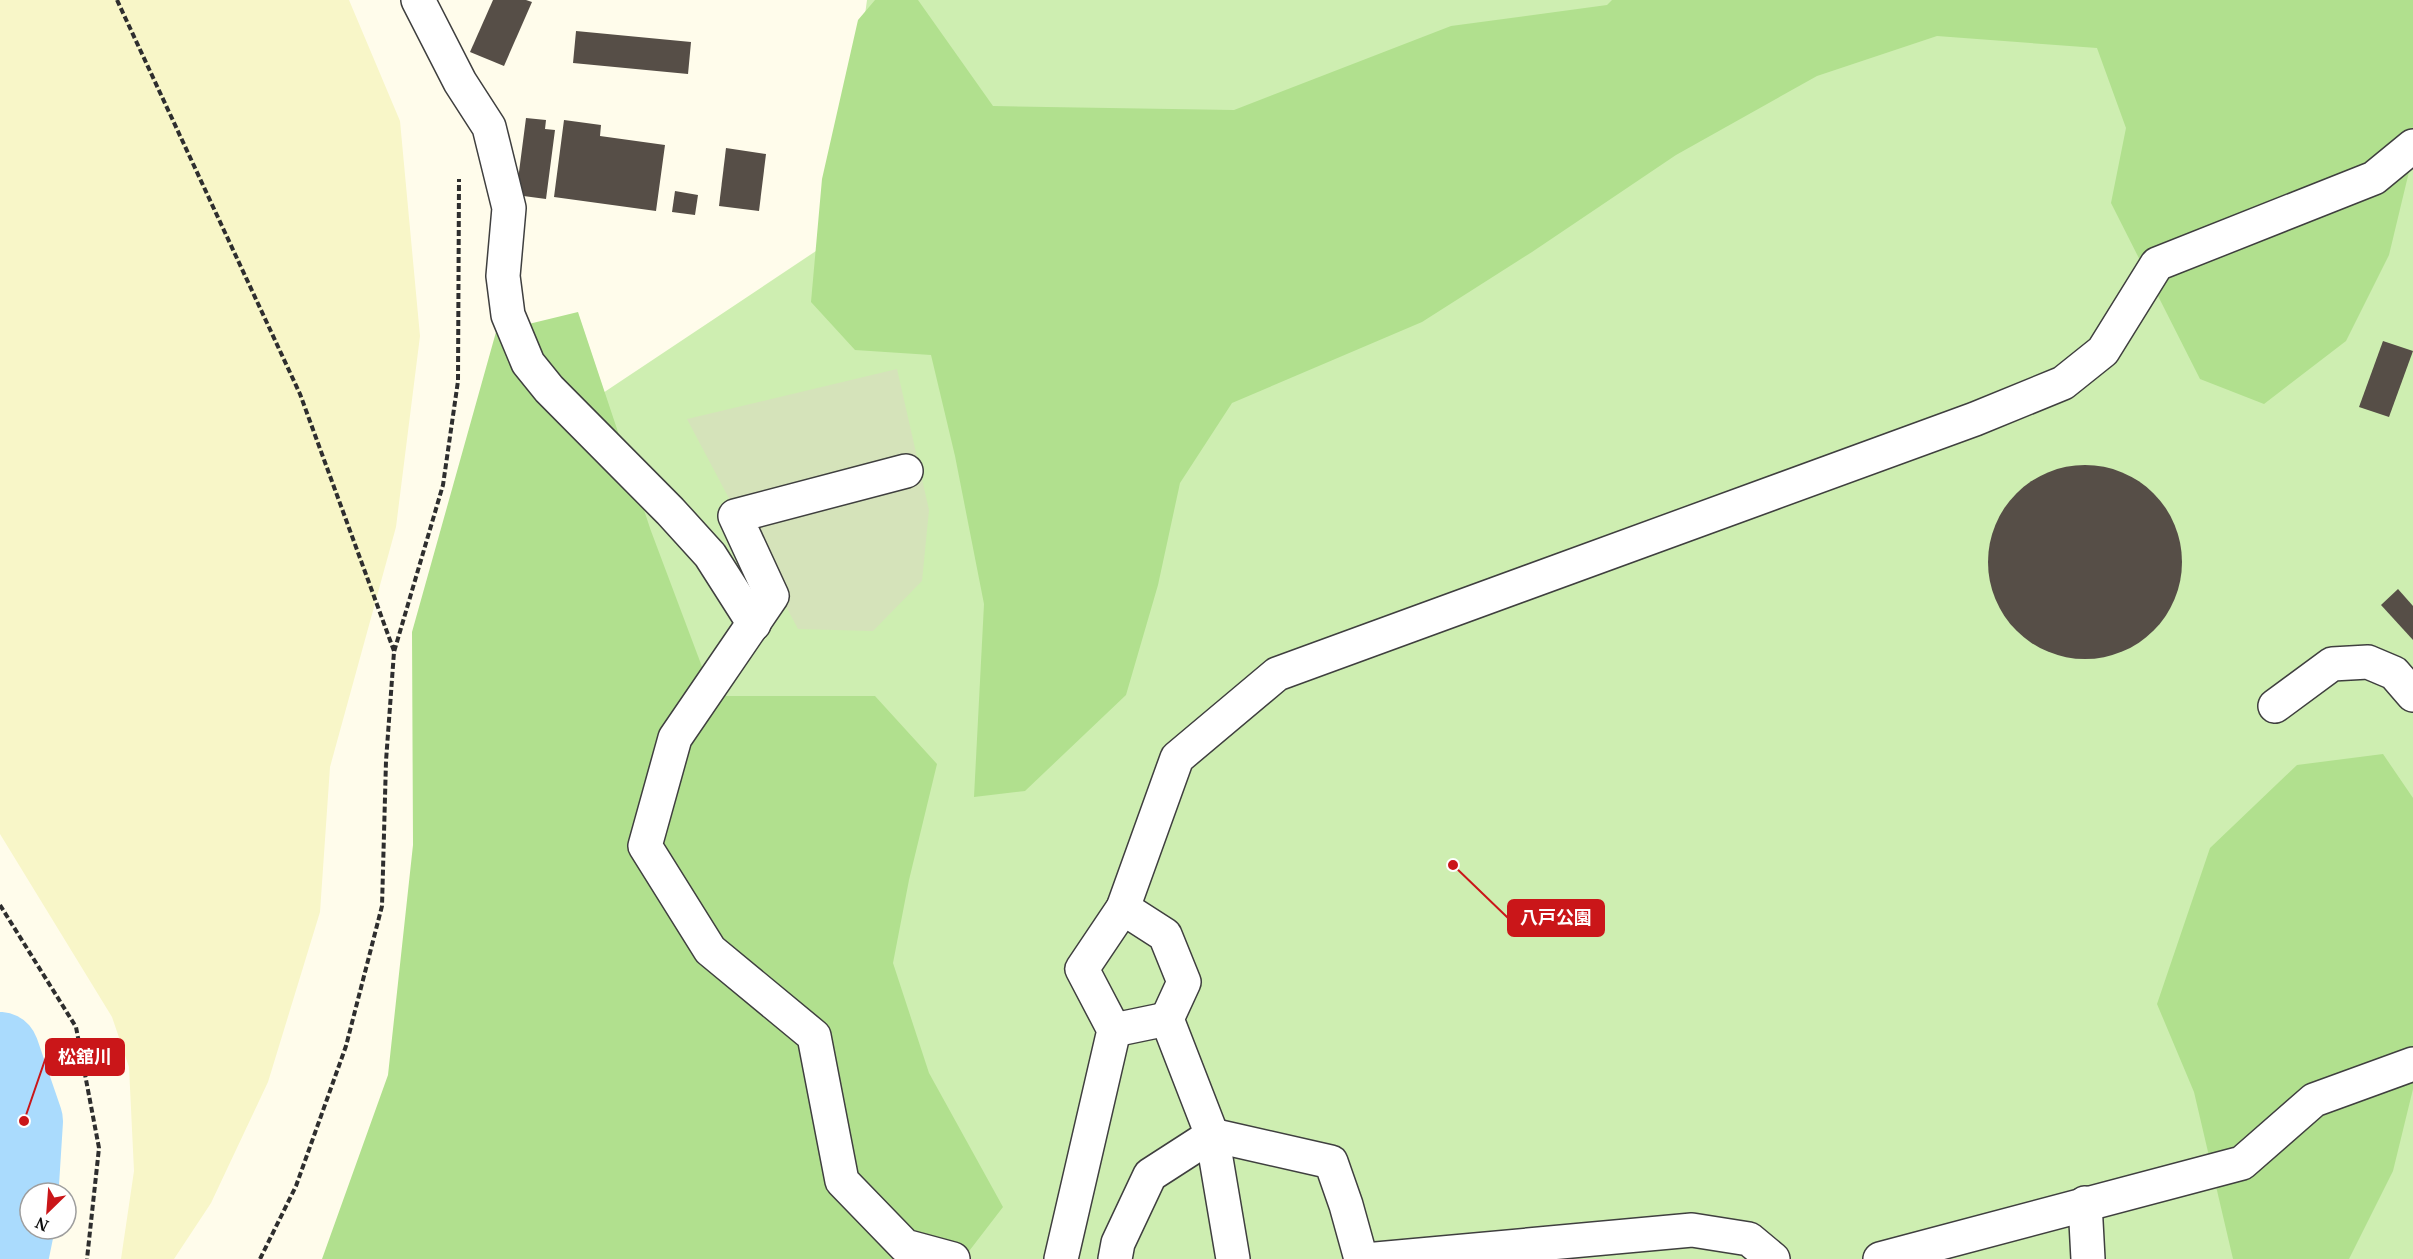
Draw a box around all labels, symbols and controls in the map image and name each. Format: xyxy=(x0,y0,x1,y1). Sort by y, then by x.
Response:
callout: 八戸公園 xyxy=(1508,900,1604,936)
text: 八戸公園 xyxy=(1520,905,1592,929)
callout: 松舘川 xyxy=(46,1039,124,1075)
text: 松舘川 xyxy=(58,1044,112,1068)
north arrow xyxy=(18,1181,78,1241)
text: N xyxy=(32,1212,52,1237)

